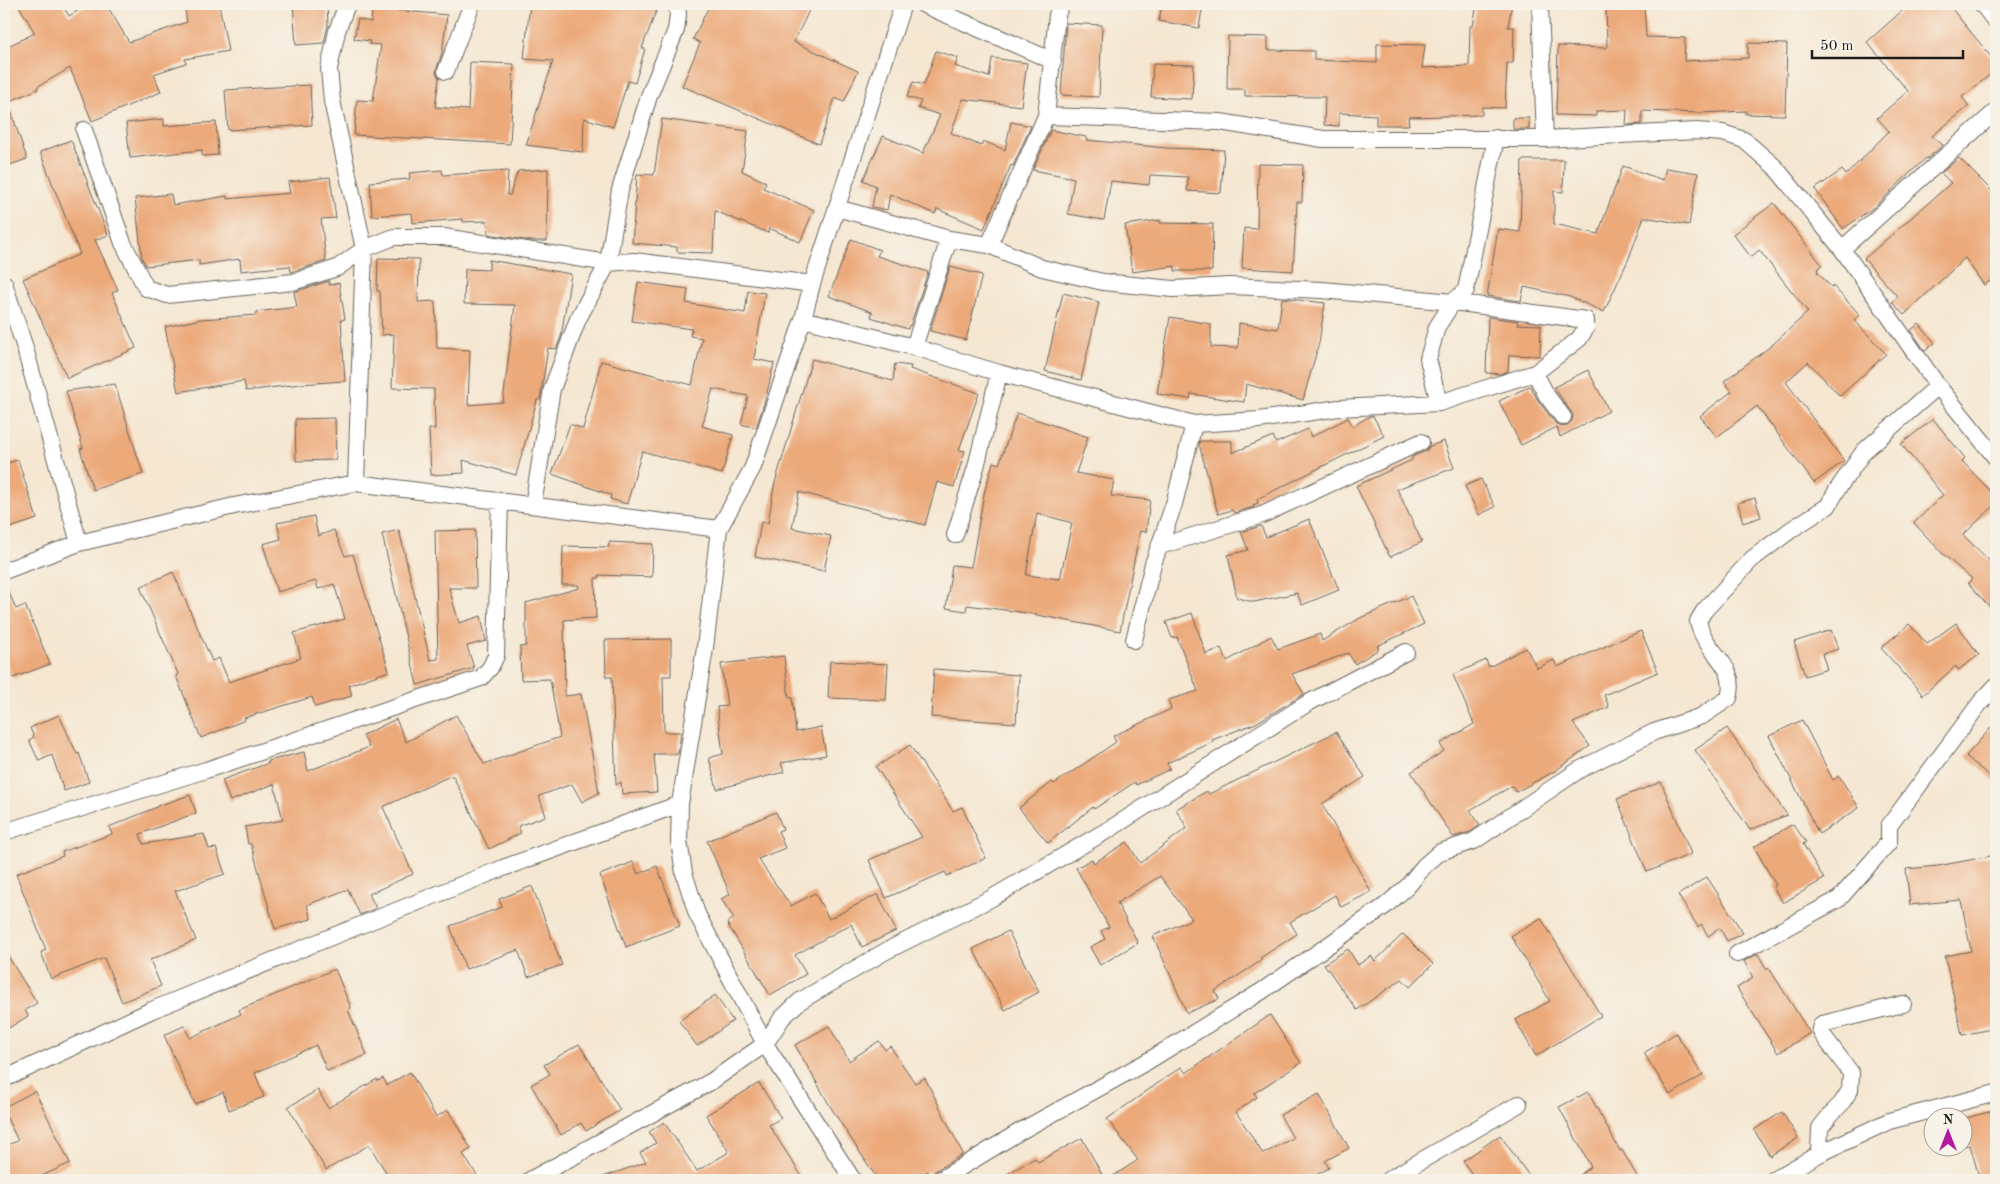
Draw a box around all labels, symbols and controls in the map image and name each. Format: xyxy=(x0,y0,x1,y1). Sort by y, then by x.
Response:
scale bar xyxy=(1812,28,1964,60)
text: 50 m xyxy=(1820,39,1854,54)
north arrow xyxy=(1922,1106,1972,1156)
text: N xyxy=(1943,1113,1954,1127)

